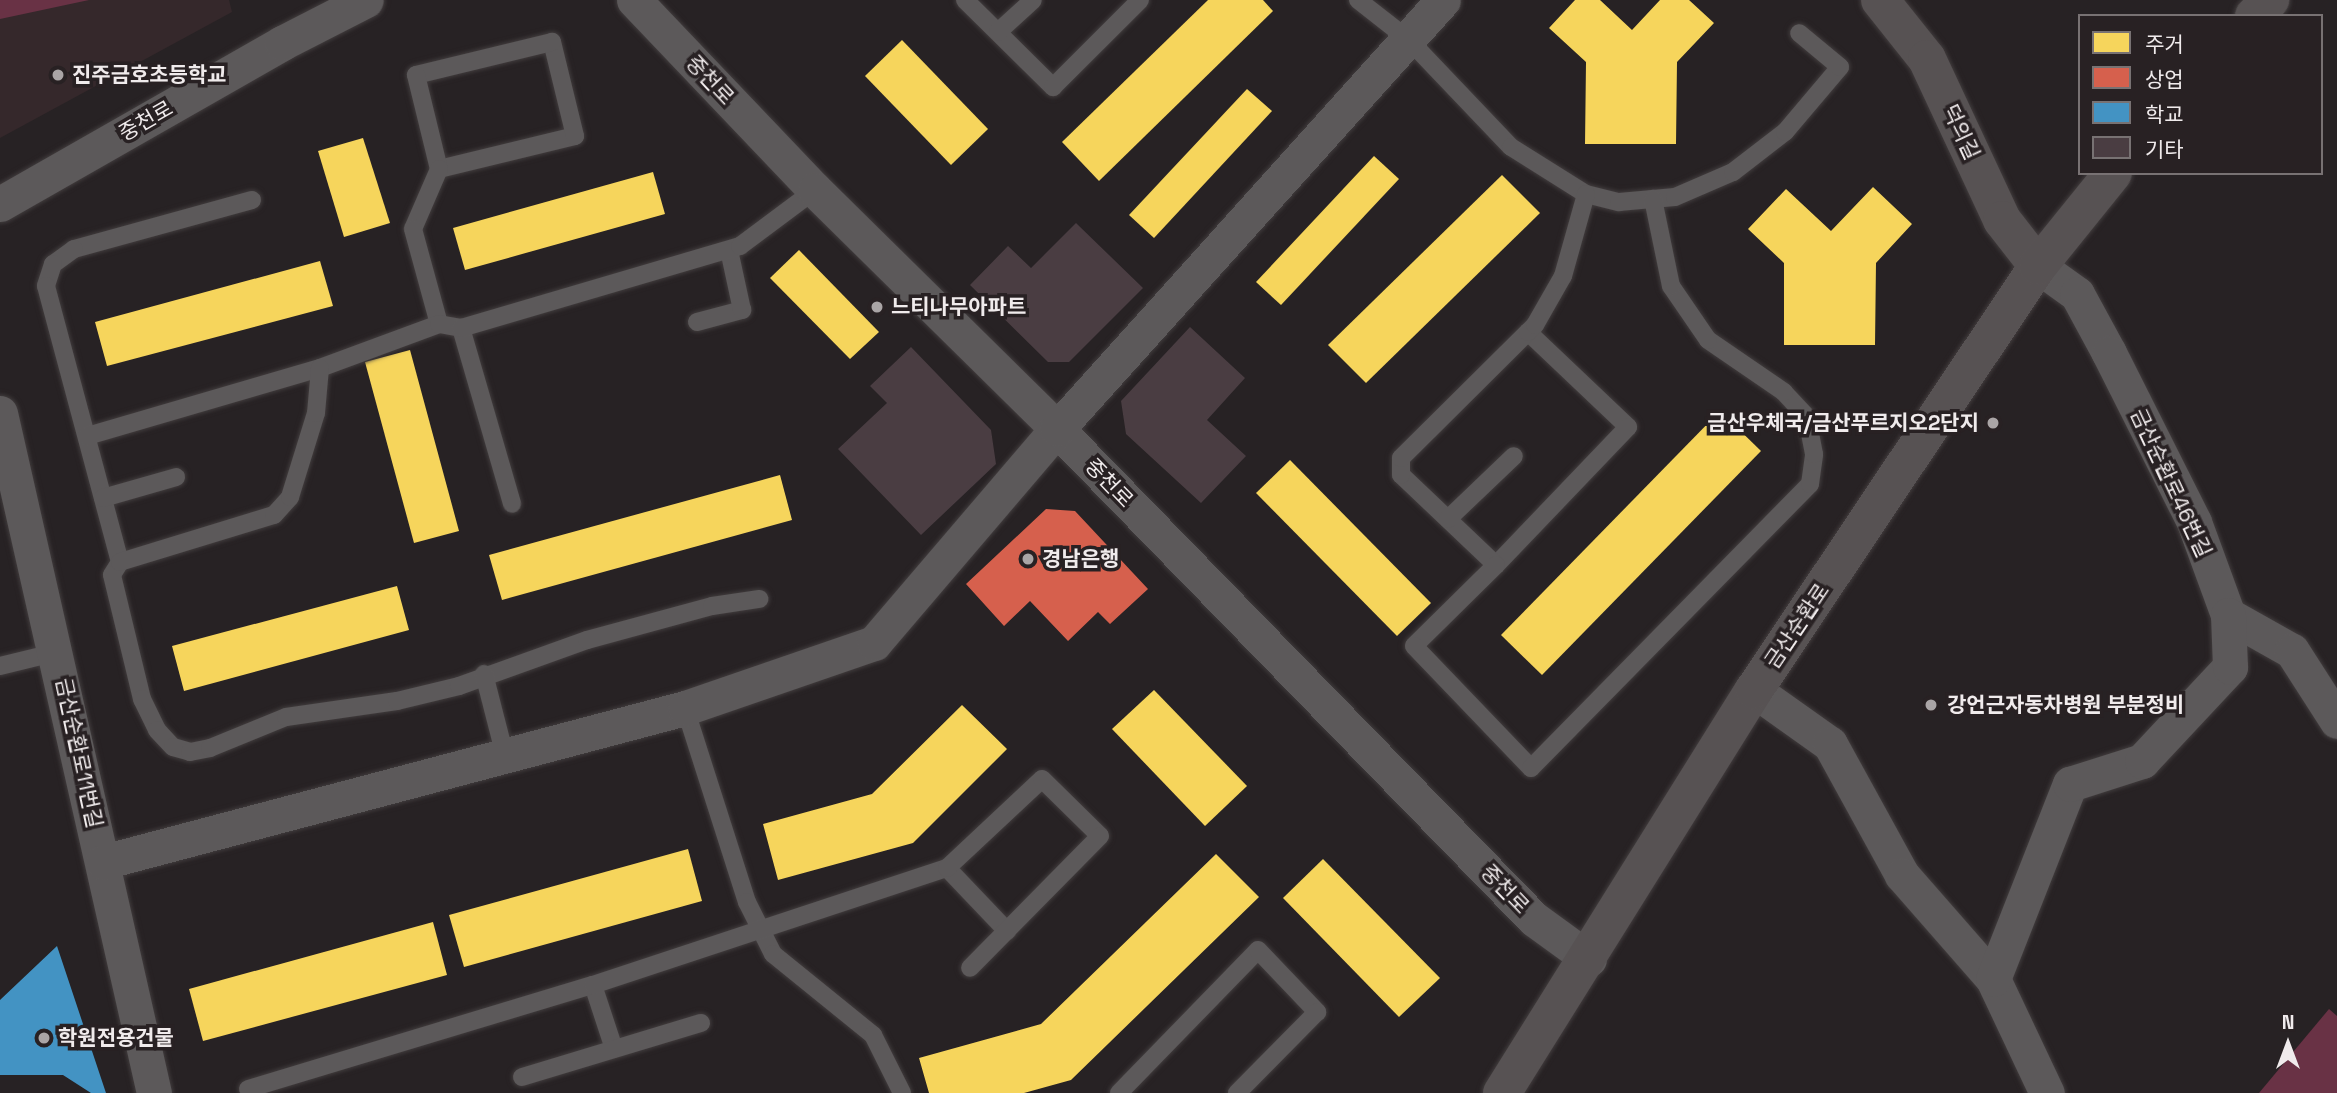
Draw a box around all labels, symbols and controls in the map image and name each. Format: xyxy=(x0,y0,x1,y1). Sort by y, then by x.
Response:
legend xyxy=(2078,14,2323,175)
text: 주거 xyxy=(2145,31,2184,58)
street label: 중천로 xyxy=(681,50,739,110)
place label: 진주금호초등학교 xyxy=(72,62,227,88)
text: 상업 xyxy=(2145,66,2184,93)
marker: 진주금호초등학교 xyxy=(50,67,66,83)
street label: 중천로 xyxy=(115,96,177,146)
street label: 덕의길 xyxy=(1937,100,1985,164)
text: 학교 xyxy=(2145,101,2184,128)
text: 기타 xyxy=(2145,136,2184,163)
place label: 느티나무아파트 xyxy=(891,294,1026,320)
marker: 느티나무아파트 xyxy=(869,299,885,315)
street label: 금산순환로46번길 xyxy=(2126,405,2216,561)
place label: 금산우체국/금산푸르지오2단지 xyxy=(1707,410,1979,436)
marker: 금산우체국/금산푸르지오2단지 xyxy=(1985,415,2001,431)
street label: 중천로 xyxy=(1080,453,1138,513)
place label: 경남은행 xyxy=(1042,546,1119,572)
marker: 경남은행 xyxy=(1020,551,1036,567)
street label: 금산순환로 xyxy=(1760,579,1834,673)
street label: 금산순환로11번길 xyxy=(51,676,107,830)
place label: 강언근자동차병원 부분정비 xyxy=(1947,692,2184,718)
marker: 강언근자동차병원 부분정비 xyxy=(1921,695,1941,715)
street label: 중천로 xyxy=(1476,859,1534,919)
north arrow xyxy=(2253,1009,2323,1079)
text: N xyxy=(2282,1010,2294,1035)
place label: 학원전용건물 xyxy=(58,1025,174,1051)
marker: 학원전용건물 xyxy=(36,1030,52,1046)

